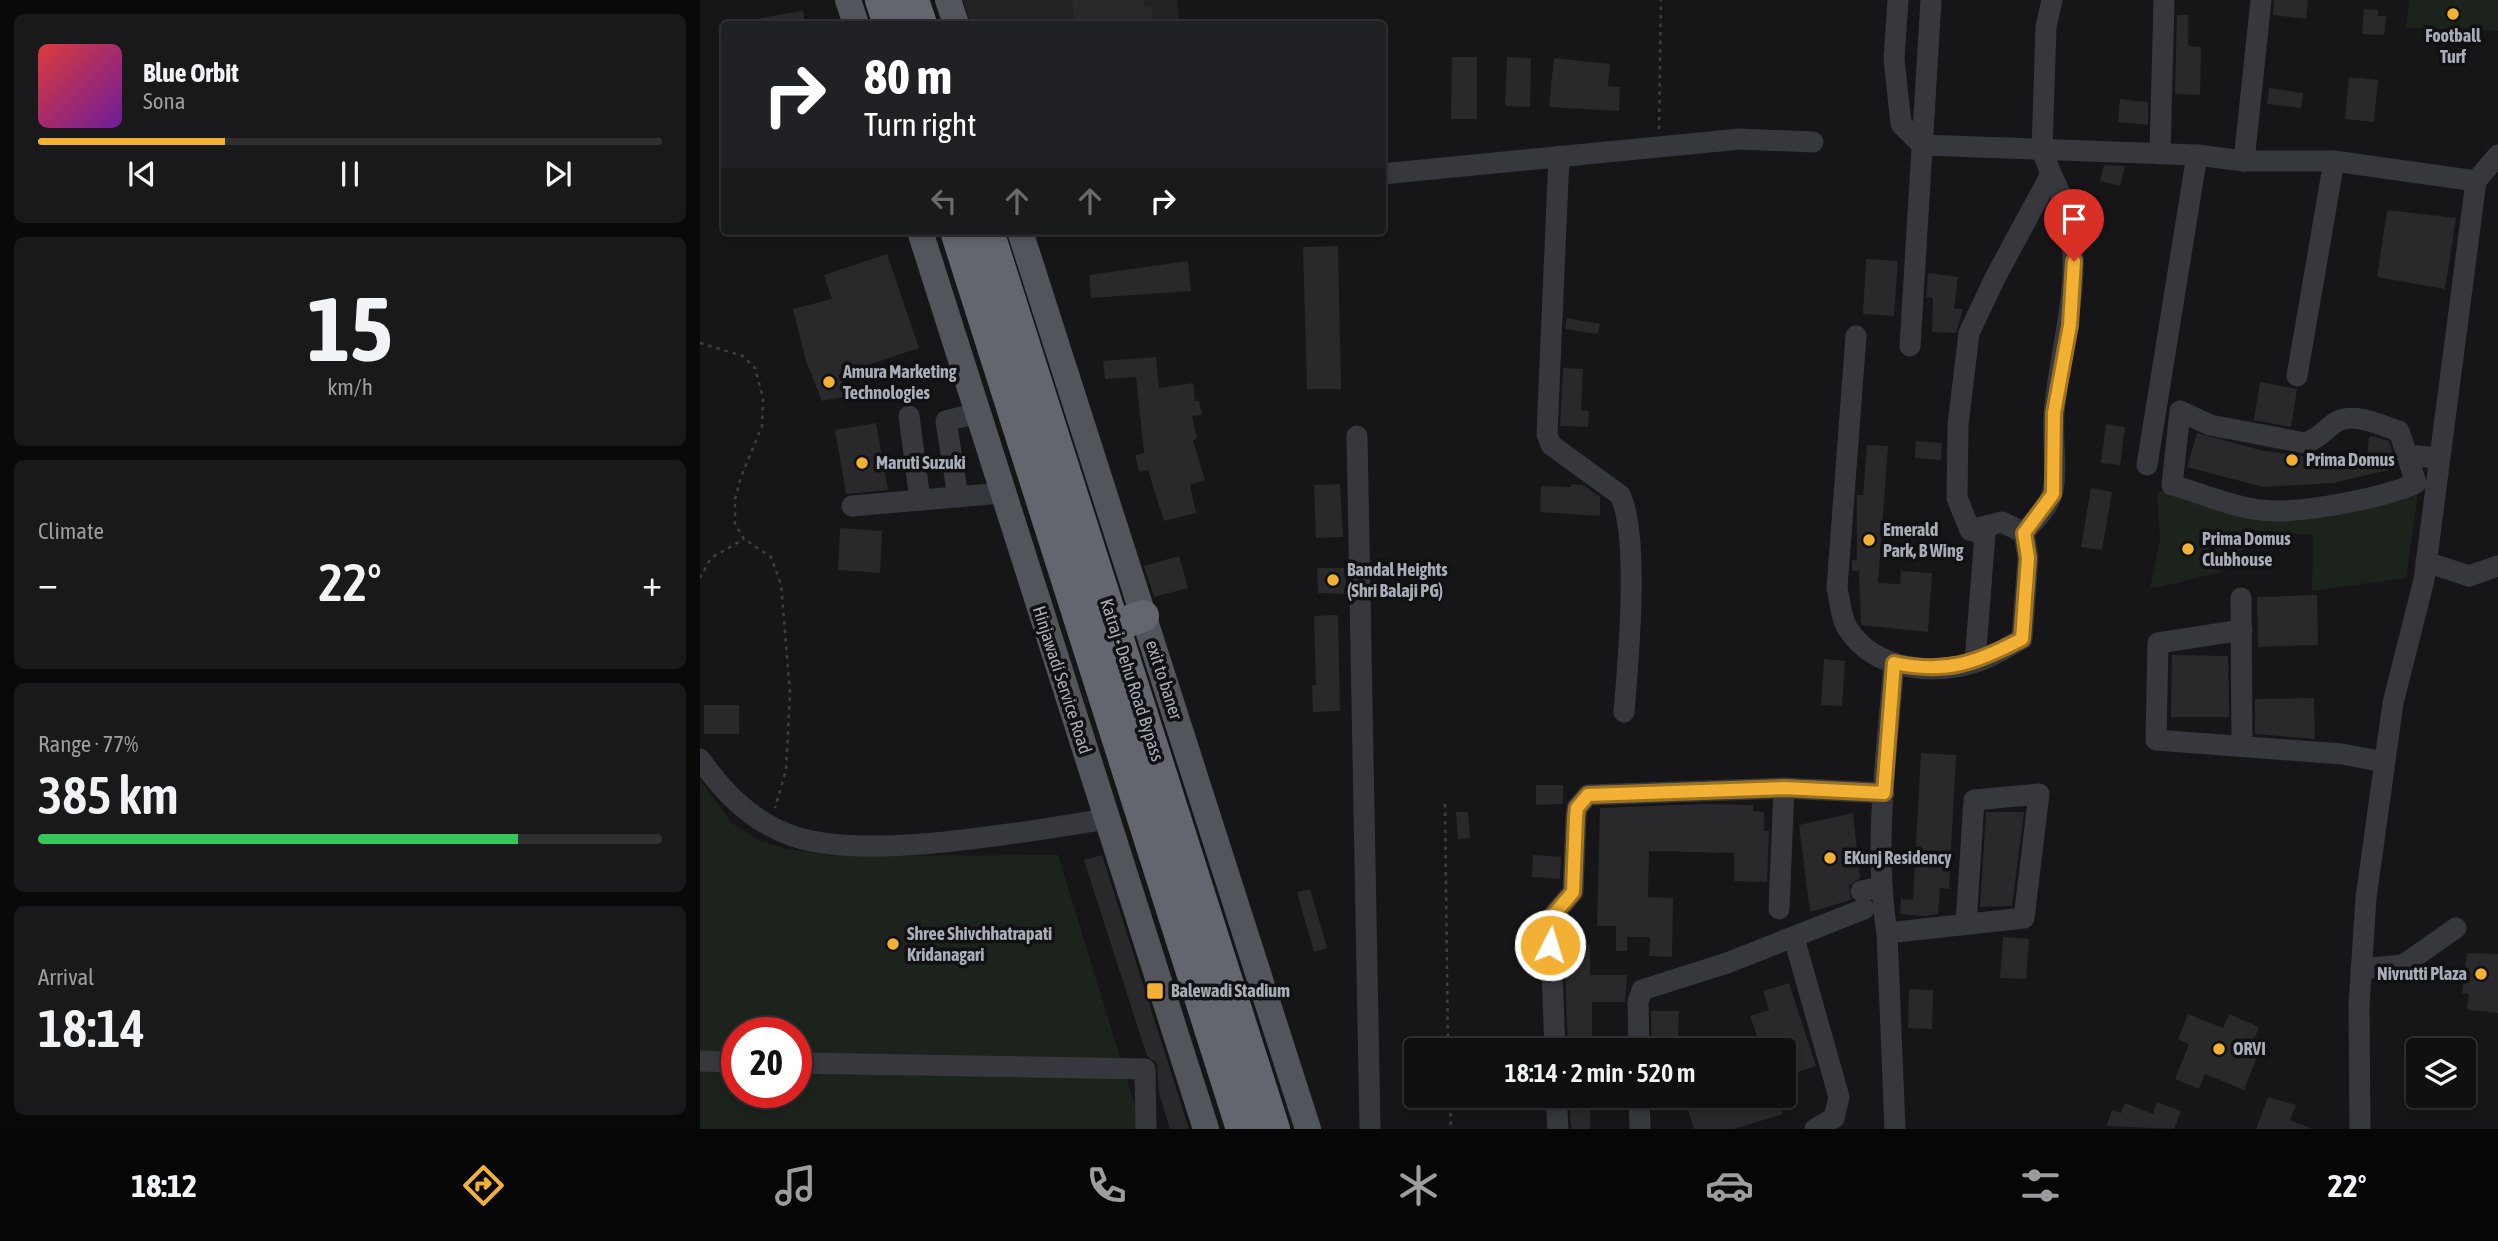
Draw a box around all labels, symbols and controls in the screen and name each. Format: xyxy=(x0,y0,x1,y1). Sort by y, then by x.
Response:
marker: Football Turf xyxy=(2445,6,2461,22)
place label: Football Turf xyxy=(2425,25,2481,67)
text: 80 m xyxy=(864,48,952,104)
icon: right xyxy=(749,49,840,140)
text: Blue Orbit xyxy=(143,58,239,88)
text: Sona xyxy=(143,88,185,114)
text: Turn right xyxy=(864,106,977,143)
icon: previous xyxy=(123,155,161,193)
icon: pause xyxy=(331,155,369,193)
icon: next xyxy=(539,155,577,193)
icon: left xyxy=(925,182,963,220)
icon: ahead xyxy=(998,182,1036,220)
icon: ahead xyxy=(1071,182,1109,220)
icon: right xyxy=(1144,182,1182,220)
pin xyxy=(2044,189,2104,261)
icon: arrive xyxy=(2055,200,2093,238)
text: 15 xyxy=(307,276,393,380)
place label: Amura Marketing Technologies xyxy=(842,361,957,403)
text: km/h xyxy=(327,374,373,400)
marker: Amura Marketing Technologies xyxy=(821,374,837,390)
place label: Prima Domus xyxy=(2306,449,2395,470)
place label: Maruti Suzuki xyxy=(876,452,966,473)
marker: Prima Domus xyxy=(2284,452,2300,468)
marker: Maruti Suzuki xyxy=(854,455,870,471)
text: Climate xyxy=(38,518,104,544)
place label: Emerald Park, B Wing xyxy=(1883,519,1964,561)
place label: Prima Domus Clubhouse xyxy=(2202,528,2291,570)
marker: Emerald Park, B Wing xyxy=(1861,532,1877,548)
marker: Prima Domus Clubhouse xyxy=(2180,541,2196,557)
text: 22° xyxy=(318,552,382,612)
place label: Bandal Heights (Shri Balaji PG) xyxy=(1347,559,1448,601)
text: − xyxy=(38,561,58,604)
text: + xyxy=(642,561,662,604)
marker: Bandal Heights (Shri Balaji PG) xyxy=(1325,572,1341,588)
street label: Katraj - Dehu Road Bypass xyxy=(1096,596,1169,764)
street label: Hinjawadi Service Road xyxy=(1029,603,1096,756)
street label: exit to baner xyxy=(1142,638,1187,723)
text: Range · 77% xyxy=(38,731,138,757)
text: 385 km xyxy=(38,765,179,825)
place label: EKunj Residency xyxy=(1844,847,1952,868)
marker: EKunj Residency xyxy=(1822,850,1838,866)
position arrow xyxy=(1513,908,1587,982)
place label: Shree Shivchhatrapati Kridanagari xyxy=(907,923,1052,965)
marker: Shree Shivchhatrapati Kridanagari xyxy=(885,936,901,952)
place label: Nivrutti Plaza xyxy=(2377,963,2467,984)
text: Arrival xyxy=(38,964,94,990)
marker: Nivrutti Plaza xyxy=(2473,966,2489,982)
place label: Balewadi Stadium xyxy=(1171,980,1290,1001)
marker: Balewadi Stadium xyxy=(1145,981,1165,1001)
text: 18:14 xyxy=(38,998,145,1058)
speed limit sign: 20 xyxy=(721,1017,812,1108)
place label: ORVI xyxy=(2233,1038,2266,1059)
map controls xyxy=(2406,1038,2476,1108)
button: layers xyxy=(2406,1038,2476,1108)
marker: ORVI xyxy=(2211,1041,2227,1057)
text: 18:14 · 2 min · 520 m xyxy=(1505,1058,1695,1088)
icon: directions xyxy=(459,1161,508,1210)
icon: music xyxy=(771,1161,820,1210)
icon: phone xyxy=(1082,1161,1131,1210)
icon: climate xyxy=(1394,1161,1443,1210)
icon: car xyxy=(1705,1161,1754,1210)
icon: filters xyxy=(2016,1161,2065,1210)
text: 18:12 xyxy=(131,1167,197,1204)
text: 22° xyxy=(2328,1167,2367,1204)

